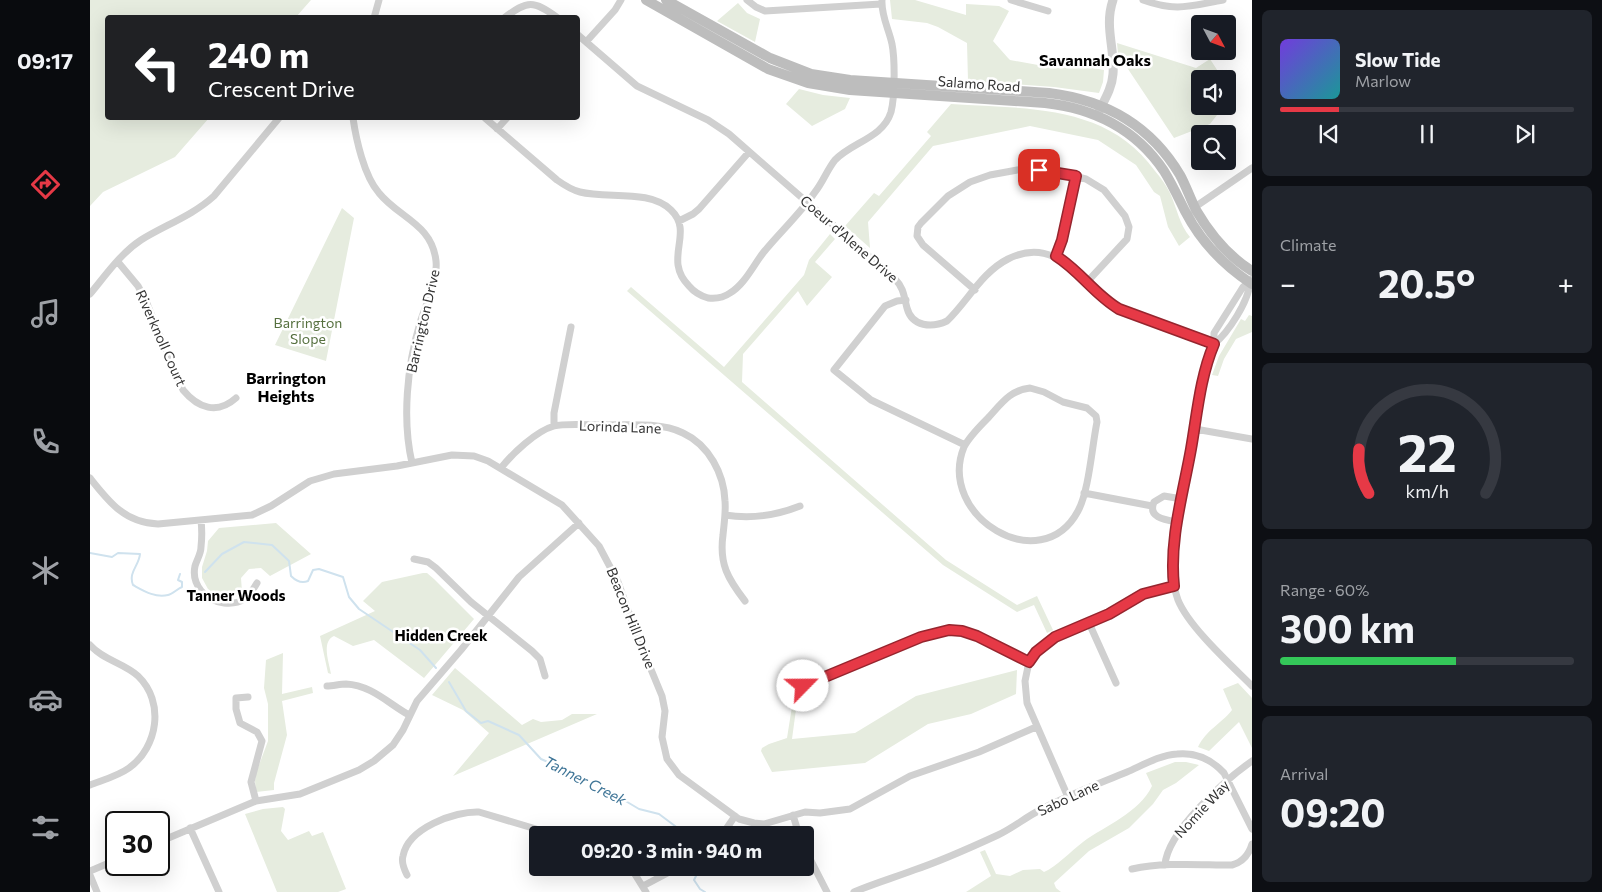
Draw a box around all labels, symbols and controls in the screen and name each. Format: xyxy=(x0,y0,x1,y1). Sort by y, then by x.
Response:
north arrow xyxy=(1191,15,1236,60)
map controls xyxy=(1191,15,1236,170)
text: 240 m xyxy=(208,32,309,75)
icon: left xyxy=(125,35,190,100)
text: 09:17 xyxy=(17,47,73,74)
text: Slow Tide xyxy=(1355,48,1441,71)
district label: Savannah Oaks xyxy=(1039,50,1151,69)
button: sound xyxy=(1191,70,1236,115)
text: Marlow xyxy=(1355,71,1411,90)
street label: Salamo Road xyxy=(937,72,1021,95)
text: Crescent Drive xyxy=(208,75,355,102)
icon: previous xyxy=(1315,120,1343,148)
icon: pause xyxy=(1413,120,1441,148)
icon: next xyxy=(1511,120,1539,148)
button: search xyxy=(1191,125,1236,170)
pin xyxy=(1018,149,1060,191)
icon: arrive xyxy=(1025,156,1053,184)
icon: directions xyxy=(28,167,63,202)
street label: Coeur d'Alene Drive xyxy=(797,192,902,286)
text: Climate xyxy=(1280,235,1336,254)
text: 20.5° xyxy=(1378,259,1475,306)
text: − xyxy=(1280,266,1296,300)
text: + xyxy=(1558,266,1574,300)
street label: Barrington Drive xyxy=(402,268,443,374)
street label: Riverknoll Court xyxy=(133,287,190,389)
icon: music xyxy=(28,296,63,331)
park label: Barrington Slope xyxy=(274,314,342,347)
district label: Barrington Heights xyxy=(246,368,326,405)
street label: Lorinda Lane xyxy=(579,417,662,436)
text: 22 xyxy=(1397,419,1457,483)
icon: phone xyxy=(28,424,63,459)
text: km/h xyxy=(1405,480,1449,502)
icon: climate xyxy=(28,553,63,588)
street label: Beacon Hill Drive xyxy=(603,565,659,671)
text: Range · 60% xyxy=(1280,580,1369,599)
district label: Tanner Woods xyxy=(186,586,286,604)
text: 300 km xyxy=(1280,604,1415,651)
district label: Hidden Creek xyxy=(394,626,488,644)
position arrow xyxy=(776,659,828,711)
icon: car xyxy=(28,682,63,717)
water label: Tanner Creek xyxy=(541,752,630,809)
text: Arrival xyxy=(1280,764,1328,783)
street label: Sabo Lane xyxy=(1034,776,1101,819)
street label: Nomie Way xyxy=(1171,776,1233,841)
text: 09:20 xyxy=(1280,788,1385,835)
icon: filters xyxy=(28,810,63,845)
speed limit sign: 30 xyxy=(105,811,170,876)
text: 09:20 · 3 min · 940 m xyxy=(581,839,762,862)

